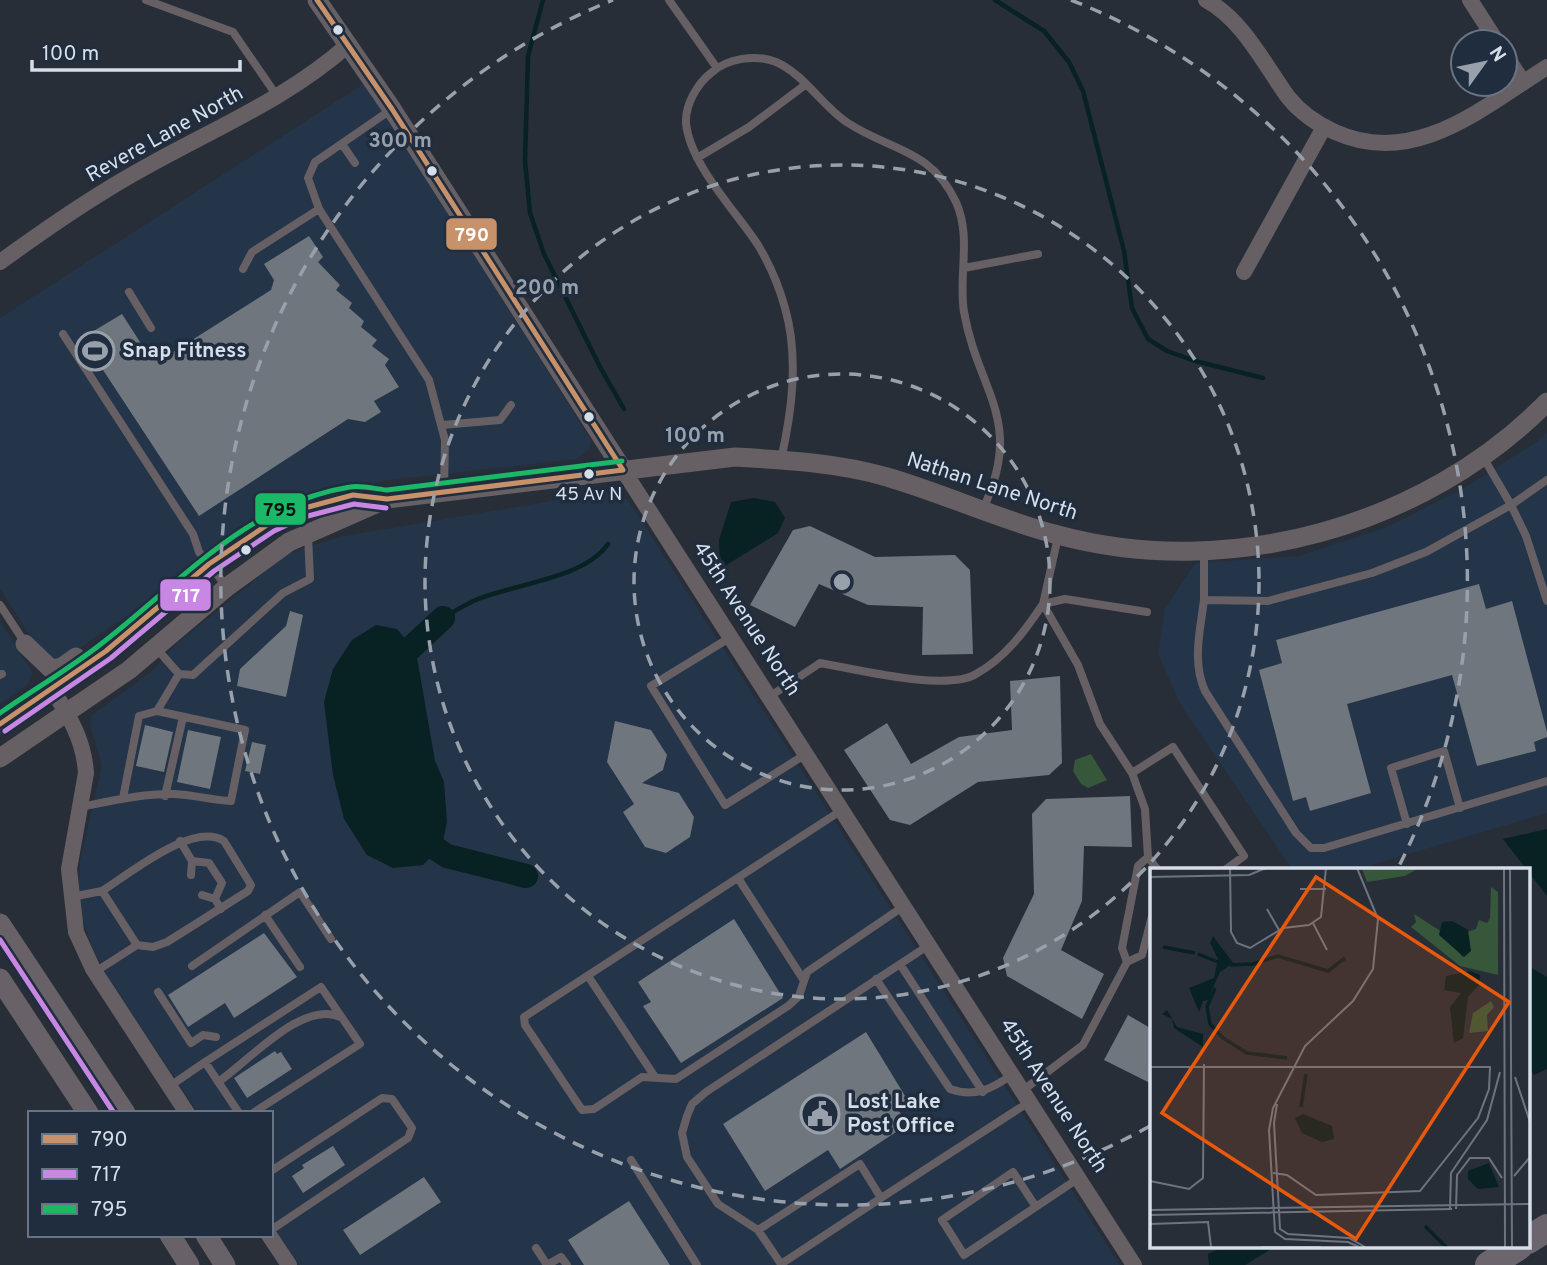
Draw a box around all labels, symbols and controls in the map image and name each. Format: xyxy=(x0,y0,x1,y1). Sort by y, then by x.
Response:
unlabelled marker xyxy=(331,23,345,37)
scale bar xyxy=(32,28,240,72)
north arrow xyxy=(1449,28,1519,98)
text: 100 m xyxy=(42,41,99,68)
text: N xyxy=(1483,43,1510,67)
street label: Revere Lane North xyxy=(81,80,249,190)
text: 300 m xyxy=(368,128,432,155)
unlabelled marker xyxy=(425,164,439,178)
line badge: 790 xyxy=(445,217,498,251)
text: 790 xyxy=(455,224,489,248)
text: 200 m xyxy=(515,275,579,302)
sports icon: Snap Fitness xyxy=(74,330,116,372)
place label: Snap Fitness xyxy=(122,338,247,365)
unlabelled marker xyxy=(582,410,596,424)
text: 100 m xyxy=(665,423,725,450)
street label: Nathan Lane North xyxy=(903,447,1081,527)
marker: 45 Av N xyxy=(582,467,596,481)
place label: 45 Av N xyxy=(556,483,622,507)
line badge: 795 xyxy=(254,492,307,526)
text: 795 xyxy=(263,499,297,523)
street label: 45th Avenue North xyxy=(686,537,806,701)
unlabelled marker xyxy=(239,543,253,557)
centre of rings xyxy=(830,570,854,594)
line badge: 717 xyxy=(159,578,212,612)
text: 717 xyxy=(172,585,200,609)
inset map xyxy=(1150,868,1530,1248)
street label: 45th Avenue North xyxy=(993,1014,1113,1178)
place label: Lost Lake Post Office xyxy=(847,1089,955,1140)
public building icon: Lost Lake Post Office xyxy=(799,1093,841,1135)
legend xyxy=(28,1111,273,1237)
text: 790 xyxy=(91,1127,128,1154)
text: 717 xyxy=(91,1162,121,1189)
text: 795 xyxy=(91,1197,128,1224)

